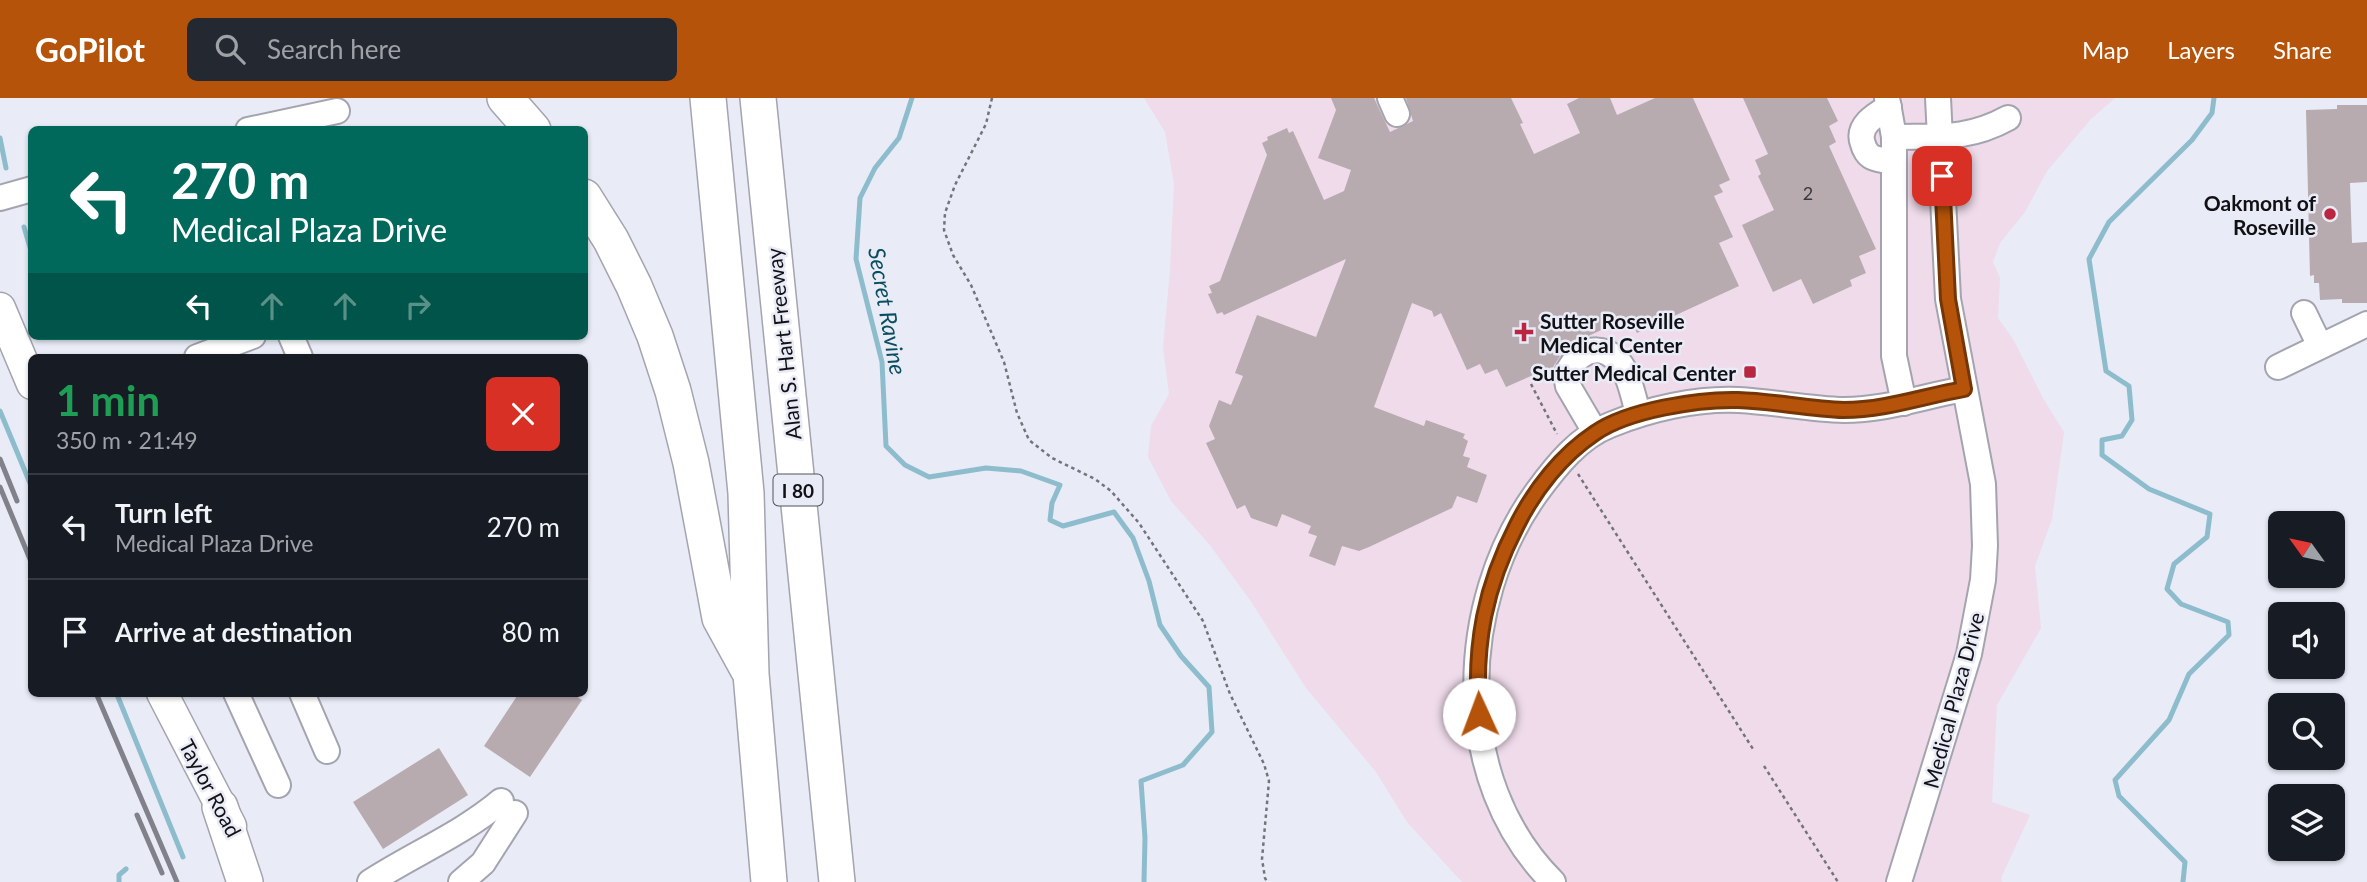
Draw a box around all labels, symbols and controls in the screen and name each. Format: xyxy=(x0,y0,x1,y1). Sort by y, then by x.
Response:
search box xyxy=(187,18,677,81)
text: GoPilot xyxy=(35,29,145,69)
icon: search xyxy=(211,30,249,68)
text: Search here xyxy=(267,33,401,65)
text: Map xyxy=(2082,35,2129,64)
text: Layers xyxy=(2167,35,2235,64)
text: Share xyxy=(2273,35,2332,64)
pin xyxy=(1912,146,1972,206)
text: 270 m xyxy=(171,151,309,209)
icon: left xyxy=(56,154,147,245)
icon: arrive xyxy=(1923,157,1961,195)
house number: 2 xyxy=(1803,182,1813,204)
place label: Oakmont of Roseville xyxy=(2204,190,2316,239)
marker: Oakmont of Roseville xyxy=(2322,206,2338,222)
text: Medical Plaza Drive xyxy=(171,210,447,249)
water label: Secret Ravine xyxy=(863,245,913,377)
street label: Alan S. Hart Freeway xyxy=(760,247,806,441)
icon: left xyxy=(180,287,218,325)
icon: ahead xyxy=(253,287,291,325)
icon: ahead xyxy=(326,287,364,325)
icon: right xyxy=(399,287,437,325)
place label: Sutter Roseville Medical Center xyxy=(1540,308,1685,357)
marker: Sutter Roseville Medical Center xyxy=(1514,322,1534,342)
place label: Sutter Medical Center xyxy=(1532,360,1736,385)
marker: Sutter Medical Center xyxy=(1742,364,1758,380)
text: 1 min xyxy=(56,375,160,425)
button: close xyxy=(486,377,560,451)
text: 350 m · 21:49 xyxy=(56,426,198,454)
road number: I 80 xyxy=(774,474,822,506)
text: Turn left xyxy=(115,497,212,529)
icon: left xyxy=(56,508,94,546)
text: 270 m xyxy=(487,511,560,543)
north arrow xyxy=(2268,511,2345,588)
map controls xyxy=(2268,511,2345,861)
text: Medical Plaza Drive xyxy=(115,529,313,557)
button: sound xyxy=(2268,602,2345,679)
street label: Medical Plaza Drive xyxy=(1917,609,1989,791)
icon: arrive xyxy=(56,613,94,651)
text: Arrive at destination xyxy=(115,616,352,648)
text: 80 m xyxy=(502,616,560,648)
position arrow xyxy=(1442,677,1516,751)
button: search xyxy=(2268,693,2345,770)
street label: Taylor Road xyxy=(175,735,247,841)
button: layers xyxy=(2268,784,2345,861)

